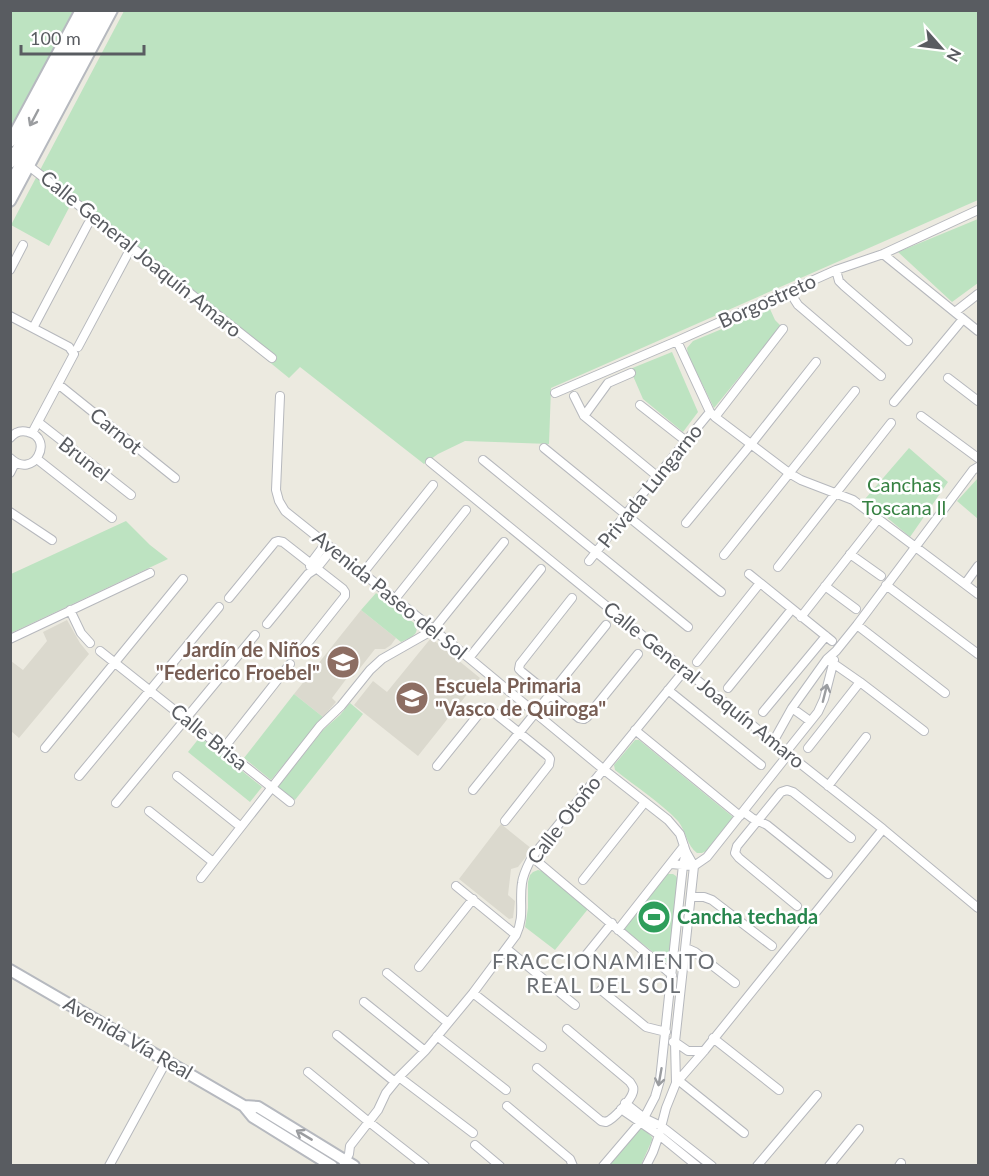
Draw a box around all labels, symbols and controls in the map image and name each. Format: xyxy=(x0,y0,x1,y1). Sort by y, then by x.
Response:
scale bar xyxy=(21,18,144,56)
north arrow xyxy=(911,18,971,78)
text: 100 m xyxy=(30,27,81,49)
text: N xyxy=(943,45,966,65)
one-way arrow xyxy=(28,108,39,126)
street label: Calle General Joaquín Amaro xyxy=(36,165,247,342)
street label: Borgostreto xyxy=(714,268,819,332)
street label: Carnot xyxy=(86,402,148,458)
street label: Privada Lungarno xyxy=(592,419,706,552)
street label: Brunel xyxy=(55,431,115,485)
park label: Canchas Toscana ll xyxy=(862,472,946,519)
street label: Avenida Paseo del Sol xyxy=(309,525,473,664)
street label: Calle General Joaquín Amaro xyxy=(599,596,810,773)
place label: Jardín de Niños "Federico Froebel" xyxy=(156,637,320,684)
school or university icon: Jardín de Niños "Federico Froebel" xyxy=(325,644,361,680)
place label: Escuela Primaria "Vasco de Quiroga" xyxy=(435,673,606,720)
school or university icon: Escuela Primaria "Vasco de Quiroga" xyxy=(394,680,430,716)
one-way arrow xyxy=(820,684,832,703)
street label: Calle Brisa xyxy=(166,698,253,774)
street label: Calle Otoño xyxy=(521,770,605,868)
sports icon: Cancha techada xyxy=(636,899,672,935)
place label: Cancha techada xyxy=(677,904,818,928)
district label: FRACCIONAMIENTO REAL DEL SOL xyxy=(492,948,716,997)
street label: Avenida Vía Real xyxy=(60,991,197,1084)
one-way arrow xyxy=(654,1066,665,1086)
one-way arrow xyxy=(296,1129,313,1141)

